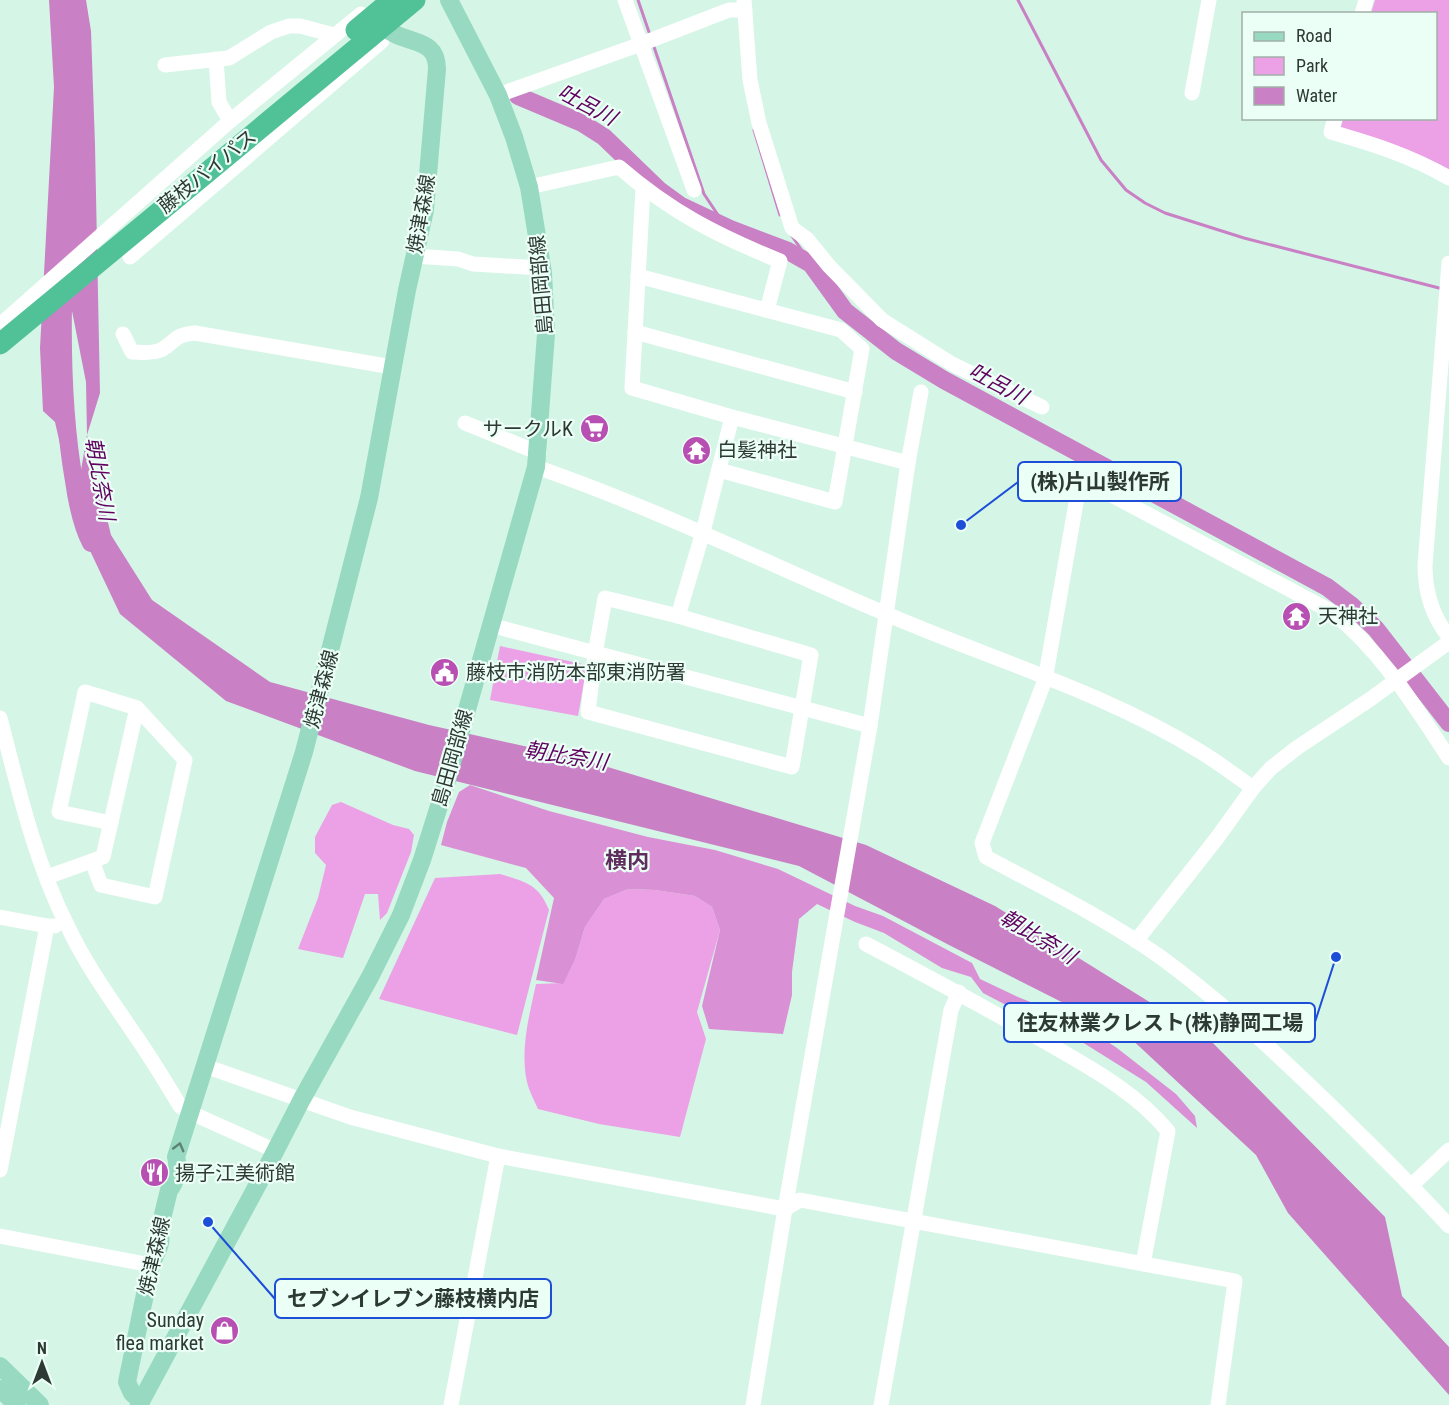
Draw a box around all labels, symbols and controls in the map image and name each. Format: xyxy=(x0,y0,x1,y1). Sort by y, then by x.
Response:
legend xyxy=(1242,12,1437,120)
text: Road xyxy=(1296,25,1332,46)
text: Park xyxy=(1296,55,1328,76)
water label: 吐呂川 xyxy=(554,80,622,131)
text: Water xyxy=(1296,85,1338,106)
street label: 藤枝バイパス xyxy=(153,124,261,218)
street label: 焼津森線 xyxy=(402,173,440,255)
street label: 島田岡部線 xyxy=(525,234,557,336)
water label: 吐呂川 xyxy=(965,359,1033,410)
supermarket icon: サークルK xyxy=(578,413,610,445)
place label: サークルK xyxy=(483,417,573,441)
temple icon: 白髪神社 xyxy=(680,434,712,466)
water label: 朝比奈川 xyxy=(81,436,119,524)
place label: 白髪神社 xyxy=(717,438,797,462)
callout: (株)片山製作所 xyxy=(1018,462,1181,501)
text: (株)片山製作所 xyxy=(1030,470,1170,494)
temple icon: 天神社 xyxy=(1281,600,1313,632)
place label: 天神社 xyxy=(1318,604,1378,628)
street label: 焼津森線 xyxy=(299,647,343,731)
public building icon: 藤枝市消防本部東消防署 xyxy=(429,656,461,688)
place label: 藤枝市消防本部東消防署 xyxy=(466,660,686,684)
street label: 島田岡部線 xyxy=(427,707,477,809)
water label: 朝比奈川 xyxy=(523,738,611,775)
district label: 横内 xyxy=(605,848,649,873)
water label: 朝比奈川 xyxy=(996,905,1082,970)
callout: 住友林業クレスト(株)静岡工場 xyxy=(1004,1003,1315,1042)
text: 住友林業クレスト(株)静岡工場 xyxy=(1017,1011,1303,1035)
one-way arrow xyxy=(172,1142,185,1152)
restaurant icon: 揚子江美術館 xyxy=(138,1157,170,1189)
place label: 揚子江美術館 xyxy=(175,1161,295,1185)
street label: 焼津森線 xyxy=(133,1214,175,1298)
callout: セブンイレブン藤枝横内店 xyxy=(275,1279,551,1318)
text: セブンイレブン藤枝横内店 xyxy=(287,1287,539,1311)
place label: Sunday flea market xyxy=(116,1308,204,1355)
shop icon: Sunday flea market xyxy=(209,1315,241,1347)
north arrow xyxy=(12,1333,72,1393)
text: N xyxy=(37,1339,47,1358)

